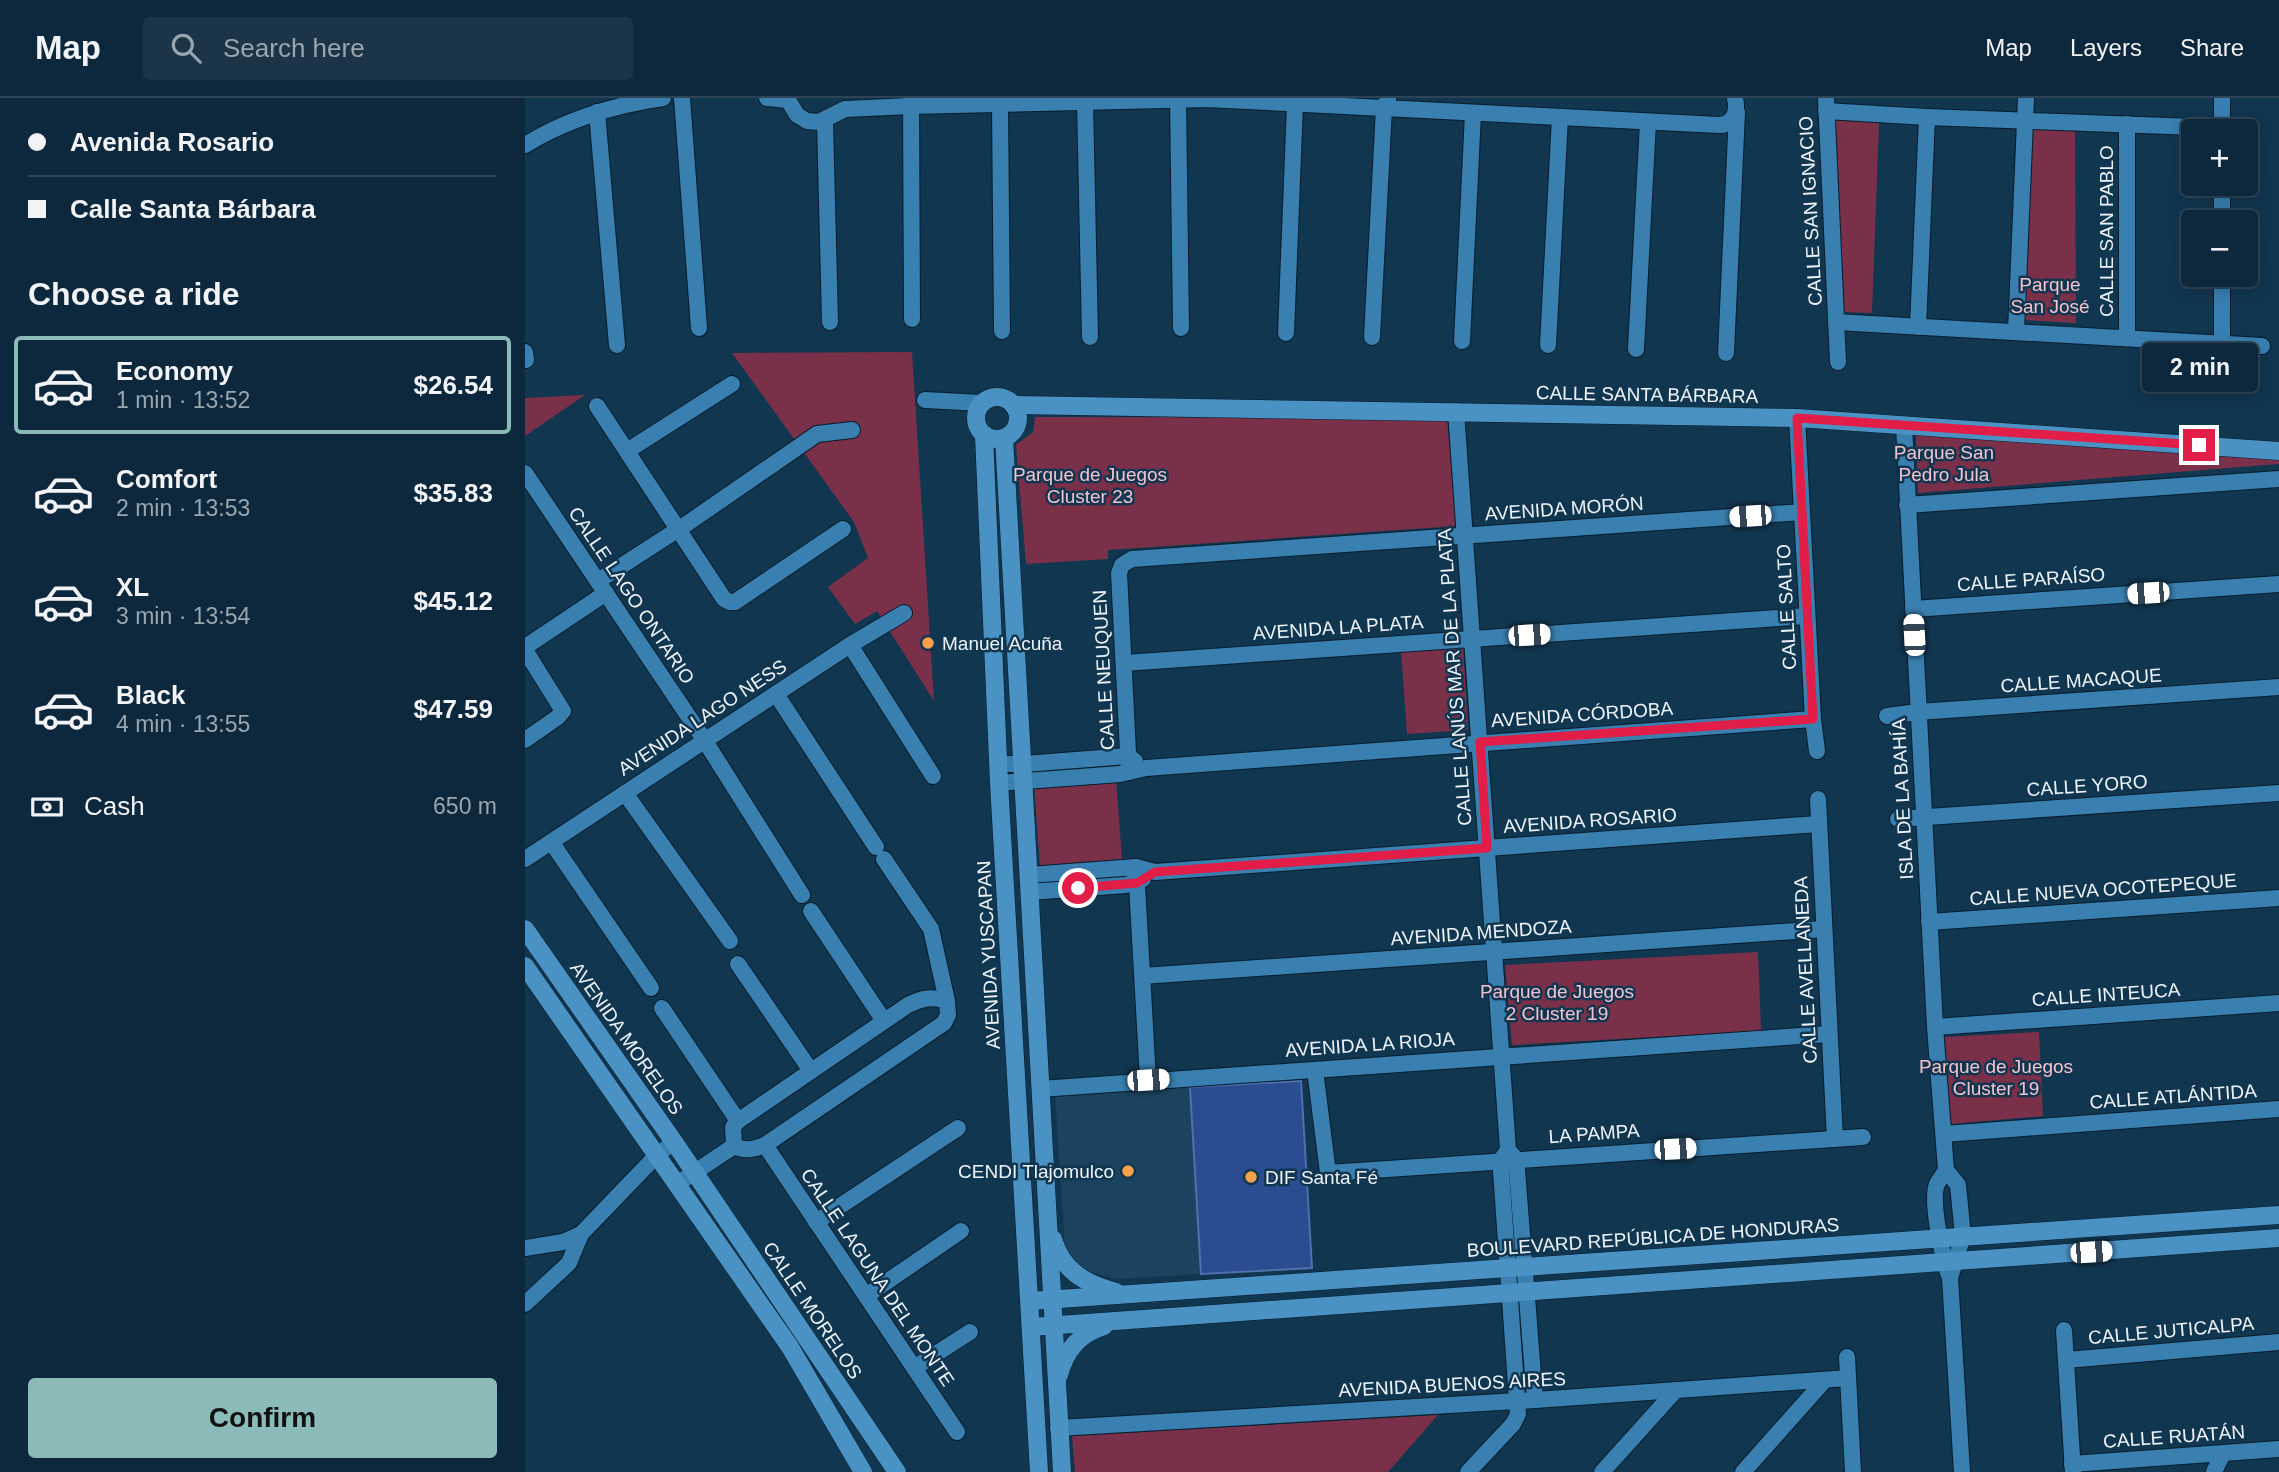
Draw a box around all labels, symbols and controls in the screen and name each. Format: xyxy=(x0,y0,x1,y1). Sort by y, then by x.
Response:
search box xyxy=(143,17,633,80)
text: Map xyxy=(35,29,101,66)
icon: search xyxy=(167,29,205,67)
text: Search here xyxy=(223,33,365,63)
text: Map xyxy=(1985,34,2032,61)
text: Layers xyxy=(2070,34,2142,61)
text: Share xyxy=(2180,34,2244,61)
street label: CALLE SAN IGNACIO xyxy=(1795,116,1826,306)
map controls xyxy=(2181,119,2258,287)
button: + xyxy=(2181,119,2258,196)
text: Avenida Rosario xyxy=(70,127,274,157)
street label: CALLE SAN PABLO xyxy=(2096,145,2117,317)
text: Calle Santa Bárbara xyxy=(70,194,316,224)
button: − xyxy=(2181,210,2258,287)
park label: Parque San José xyxy=(2010,274,2090,317)
text: Choose a ride xyxy=(28,276,240,312)
callout: 2 min xyxy=(2141,344,2257,392)
icon: car xyxy=(32,354,95,417)
text: 2 min xyxy=(2170,354,2230,380)
text: Economy xyxy=(116,356,233,386)
text: $26.54 xyxy=(413,370,493,400)
street label: CALLE SANTA BÁRBARA xyxy=(1536,382,1759,407)
text: 1 min · 13:52 xyxy=(116,387,250,413)
route end xyxy=(2183,429,2215,461)
park label: Parque San Pedro Jula xyxy=(1894,442,1994,485)
icon: car xyxy=(32,462,95,525)
text: Comfort xyxy=(116,464,217,494)
park label: Parque de Juegos Cluster 23 xyxy=(1013,464,1167,507)
text: $35.83 xyxy=(413,478,493,508)
street label: AVENIDA MORÓN xyxy=(1484,492,1644,525)
text: 2 min · 13:53 xyxy=(116,495,250,521)
street label: CALLE LAGO ONTARIO xyxy=(565,503,699,688)
car xyxy=(1729,504,1772,528)
street label: CALLE LANÚS MAR DE LA PLATA xyxy=(1434,527,1475,826)
street label: CALLE SALTO xyxy=(1773,543,1800,670)
street label: CALLE PARAÍSO xyxy=(1956,564,2106,595)
icon: car xyxy=(32,570,95,633)
text: XL xyxy=(116,572,149,602)
car xyxy=(2127,581,2170,605)
text: $45.12 xyxy=(413,586,493,616)
street label: CALLE NEUQUEN xyxy=(1089,589,1118,751)
text: 3 min · 13:54 xyxy=(116,603,250,629)
street label: AVENIDA LA PLATA xyxy=(1252,611,1424,644)
car xyxy=(1903,613,1926,657)
car xyxy=(1508,623,1551,647)
place label: Manuel Acuña xyxy=(942,633,1063,654)
marker: Manuel Acuña xyxy=(920,635,936,651)
street label: AVENIDA LAGO NESS xyxy=(614,655,790,780)
street label: CALLE MACAQUE xyxy=(2000,664,2162,697)
icon: car xyxy=(32,678,95,741)
text: Black xyxy=(116,680,185,710)
text: $47.59 xyxy=(413,694,493,724)
street label: AVENIDA CÓRDOBA xyxy=(1490,698,1674,731)
text: 4 min · 13:55 xyxy=(116,711,250,737)
street label: ISLA DE LA BAHÍA xyxy=(1888,717,1917,880)
street label: CALLE YORO xyxy=(2026,771,2148,800)
icon: cash xyxy=(28,788,66,826)
text: Cash xyxy=(84,791,145,821)
text: 650 m xyxy=(433,793,497,819)
street label: AVENIDA ROSARIO xyxy=(1503,804,1677,837)
street label: AVENIDA YUSCAPAN xyxy=(973,860,1004,1050)
street label: CALLE NUEVA OCOTEPEQUE xyxy=(1969,870,2237,909)
route start xyxy=(1062,872,1094,904)
street label: CALLE AVELLANEDA xyxy=(1790,875,1821,1064)
street label: AVENIDA MENDOZA xyxy=(1390,916,1572,949)
street label: AVENIDA MORELOS xyxy=(566,958,687,1119)
street label: CALLE INTEUCA xyxy=(2031,979,2181,1010)
park label: Parque de Juegos 2 Cluster 19 xyxy=(1480,981,1634,1024)
street label: AVENIDA LA RIOJA xyxy=(1285,1028,1456,1061)
park label: Parque de Juegos Cluster 19 xyxy=(1919,1056,2073,1099)
car xyxy=(1127,1068,1170,1092)
street label: CALLE ATLÁNTIDA xyxy=(2089,1080,2258,1113)
street label: LA PAMPA xyxy=(1548,1120,1641,1147)
car xyxy=(1654,1137,1697,1161)
place label: CENDI Tlajomulco xyxy=(958,1161,1114,1182)
marker: CENDI Tlajomulco xyxy=(1120,1163,1136,1179)
street label: CALLE LAGUNA DEL MONTE xyxy=(797,1164,958,1390)
place label: DIF Santa Fé xyxy=(1265,1167,1378,1188)
marker: DIF Santa Fé xyxy=(1243,1169,1259,1185)
street label: BOULEVARD REPÚBLICA DE HONDURAS xyxy=(1466,1214,1840,1261)
street label: CALLE MORELOS xyxy=(759,1238,866,1383)
car xyxy=(2070,1240,2113,1264)
street label: CALLE JUTICALPA xyxy=(2087,1313,2255,1348)
street label: AVENIDA BUENOS AIRES xyxy=(1338,1368,1566,1401)
button: Confirm xyxy=(28,1378,497,1458)
street label: CALLE RUATÁN xyxy=(2102,1421,2246,1452)

